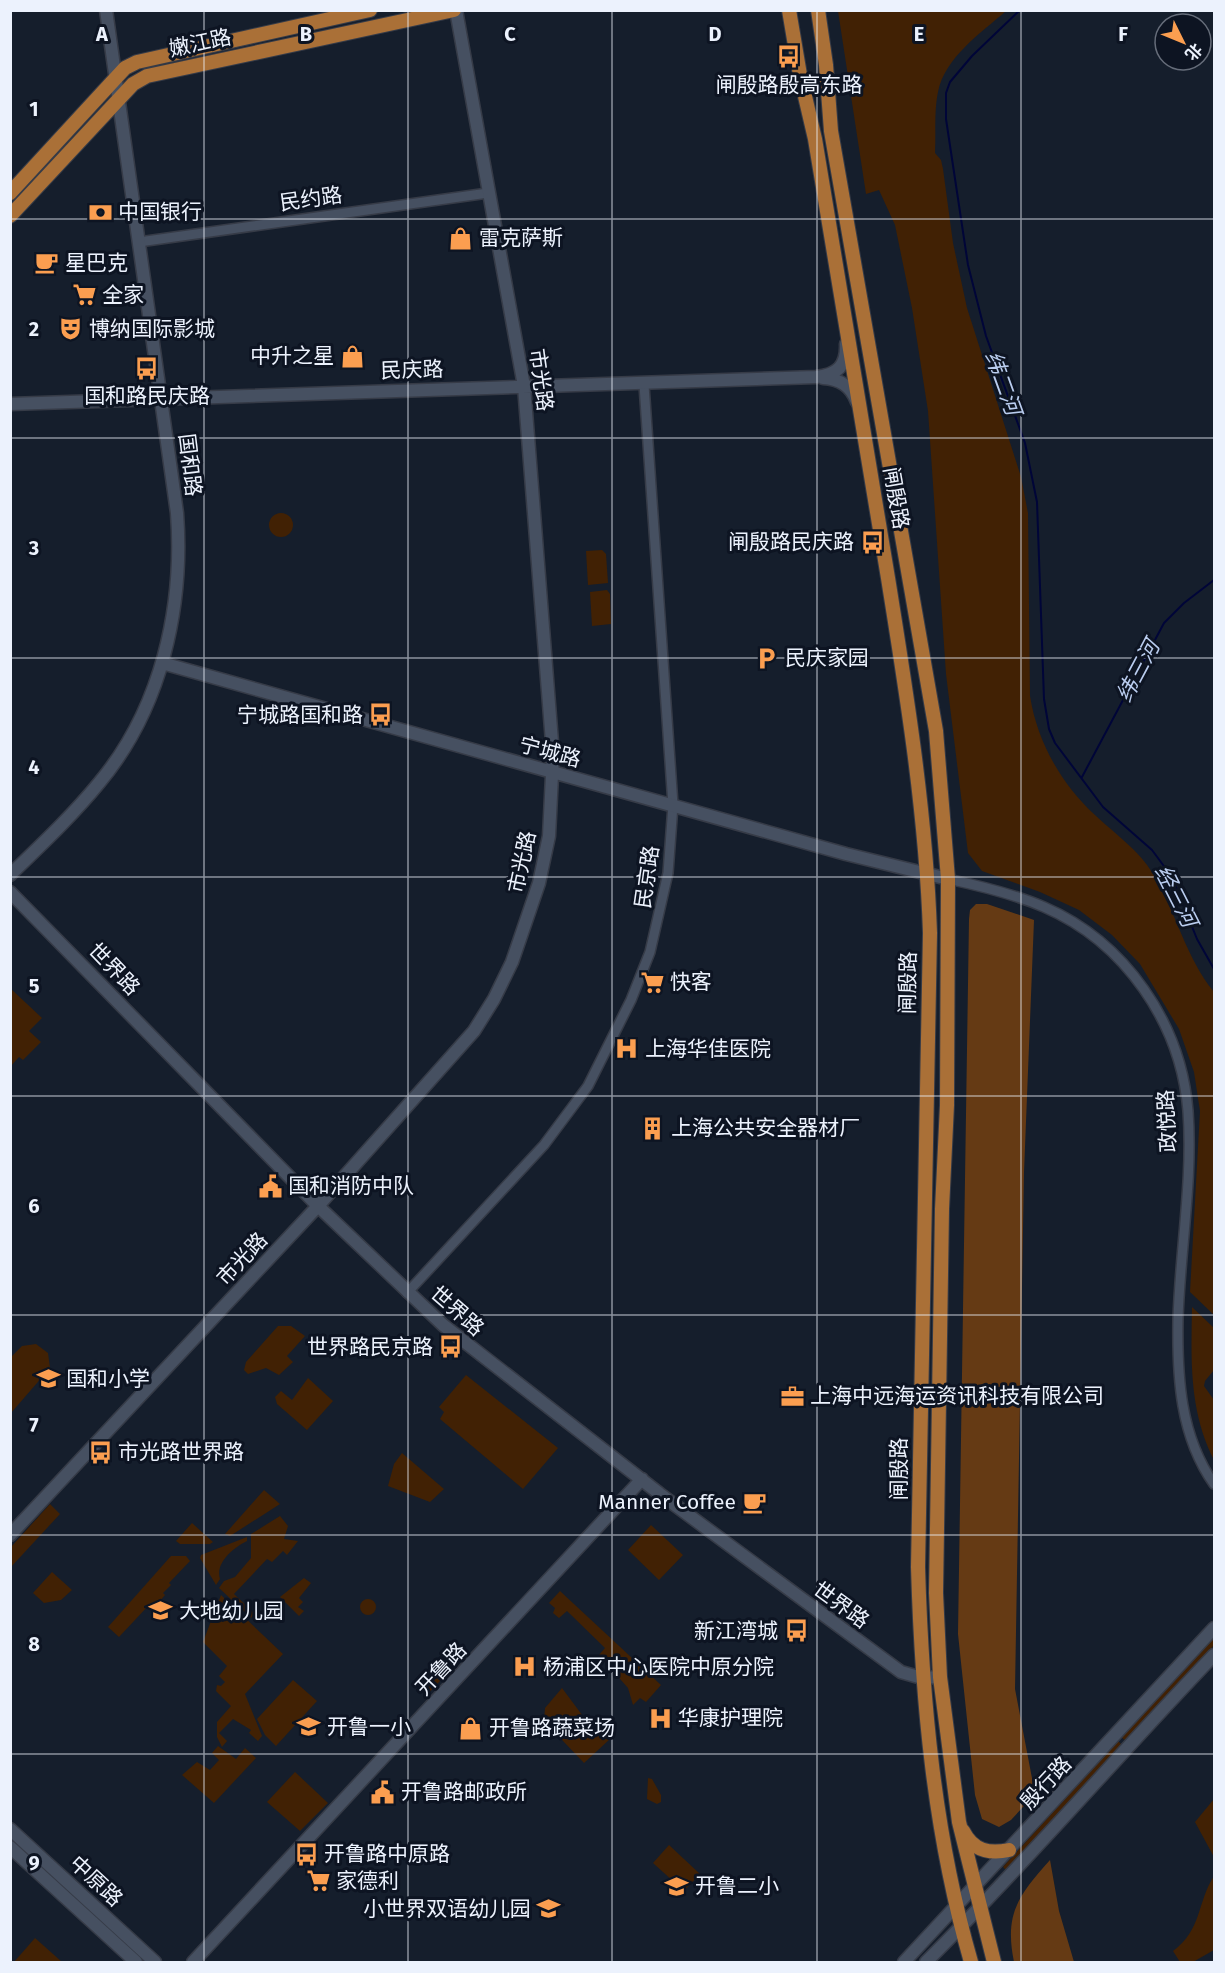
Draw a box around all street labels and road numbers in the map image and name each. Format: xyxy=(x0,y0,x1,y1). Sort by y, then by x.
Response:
street label: 嫩江路 xyxy=(166,24,234,62)
street label: 民约路 xyxy=(278,182,344,216)
street label: 市光路 xyxy=(524,347,558,413)
street label: 民庆路 xyxy=(380,356,444,384)
street label: 国和路 xyxy=(173,432,207,498)
street label: 闸殷路 xyxy=(878,465,914,531)
street label: 宁城路 xyxy=(516,731,584,773)
street label: 市光路 xyxy=(503,828,541,896)
street label: 民京路 xyxy=(630,844,664,910)
street label: 世界路 xyxy=(83,937,145,1001)
street label: 闸殷路 xyxy=(894,951,922,1015)
street label: 政悦路 xyxy=(1152,1089,1182,1153)
street label: 市光路 xyxy=(211,1227,273,1291)
street label: 世界路 xyxy=(425,1281,489,1341)
street label: 闸殷路 xyxy=(886,1438,912,1501)
street label: 世界路 xyxy=(808,1576,874,1634)
street label: 开鲁路 xyxy=(410,1637,472,1701)
street label: 殷行路 xyxy=(1015,1751,1077,1815)
street label: 中原路 xyxy=(64,1850,128,1912)

